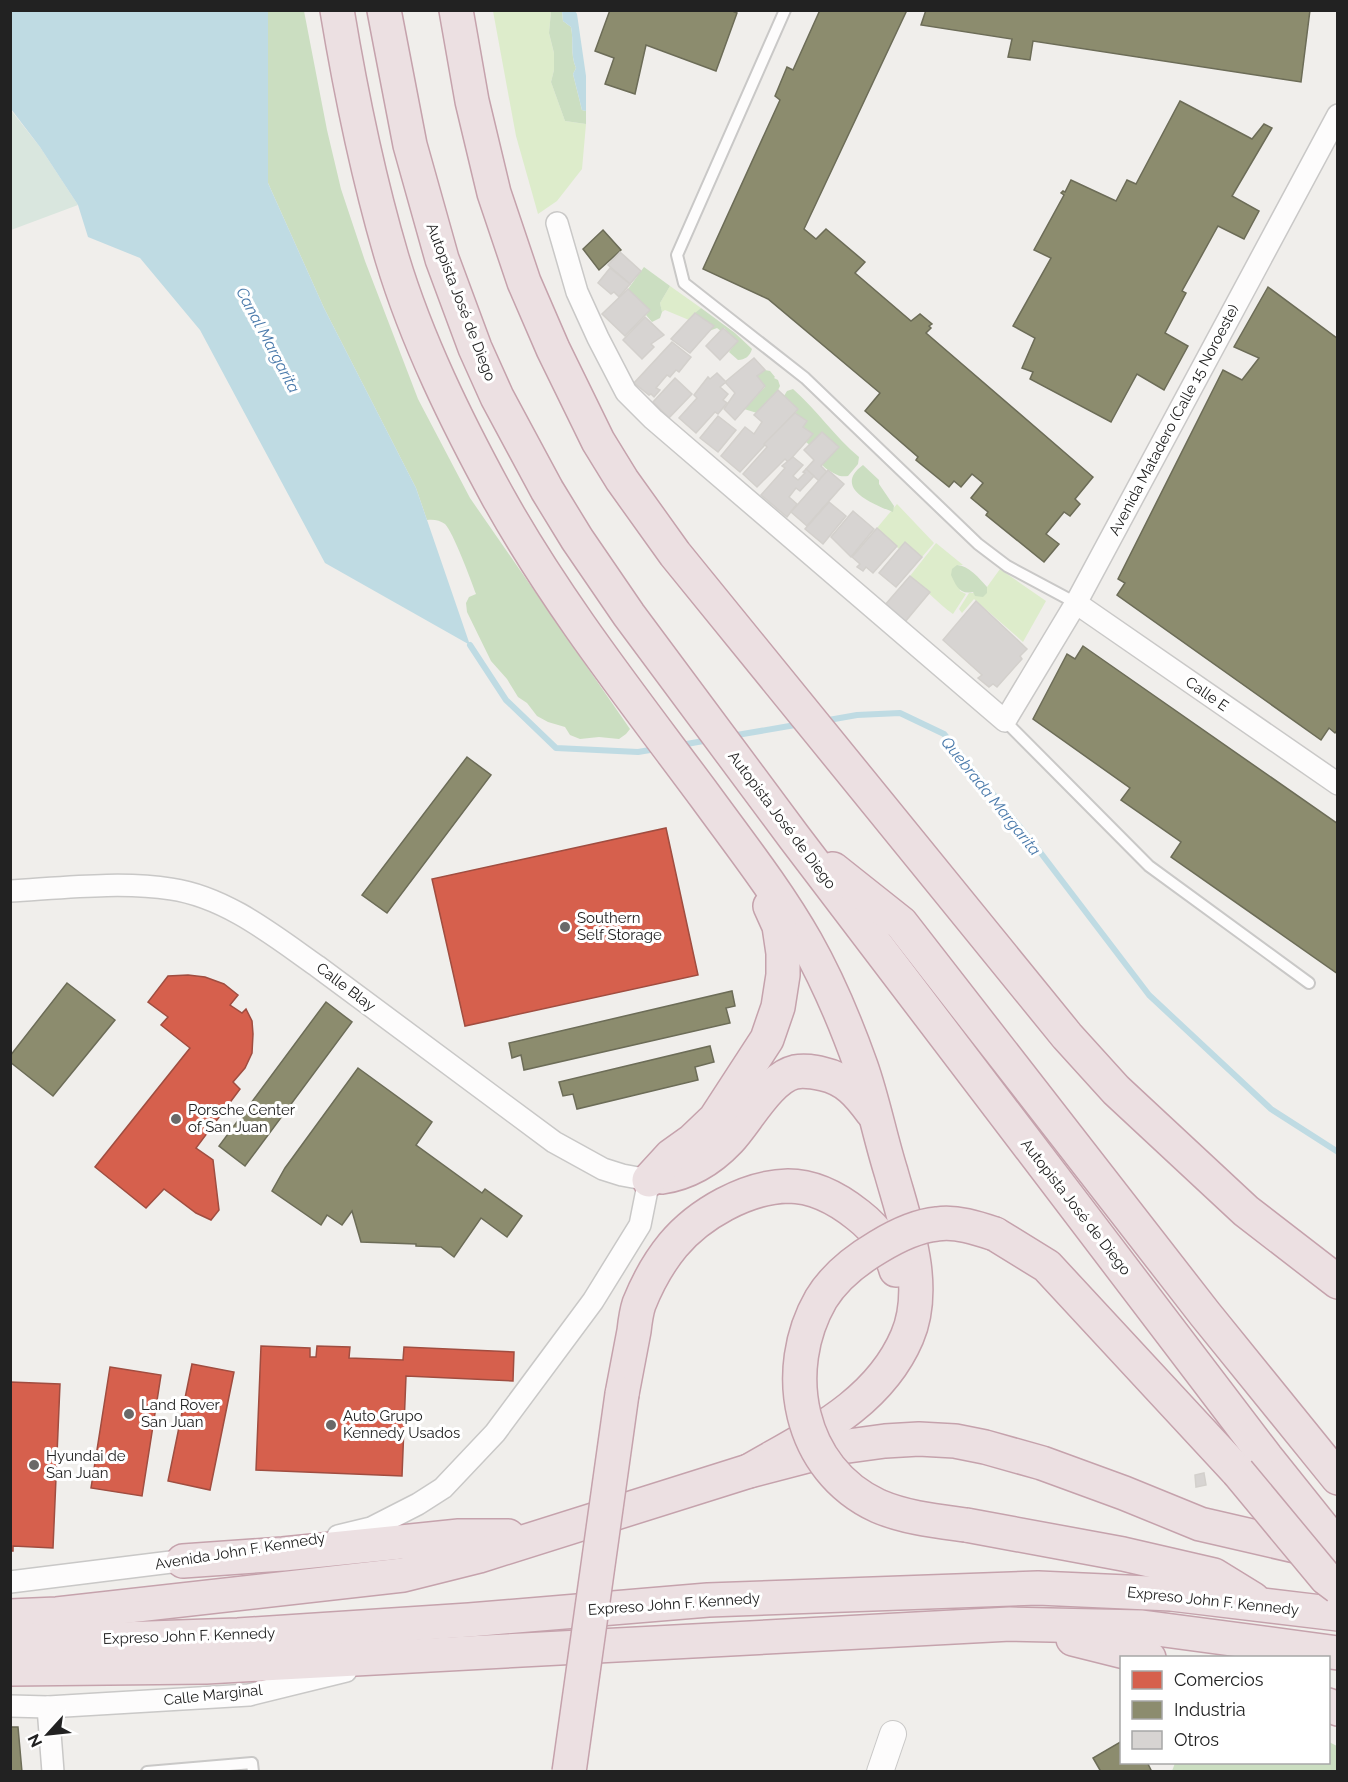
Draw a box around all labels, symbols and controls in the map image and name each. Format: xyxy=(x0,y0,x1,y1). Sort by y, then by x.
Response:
street label: Autopista José de Diego xyxy=(423,220,500,384)
water label: Canal Margarita xyxy=(232,284,304,397)
street label: Avenida Matadero (Calle 15 Noroeste) xyxy=(1105,301,1243,539)
street label: Calle E xyxy=(1182,673,1232,715)
water label: Quebrada Margarita xyxy=(937,733,1045,860)
street label: Autopista José de Diego xyxy=(724,748,840,893)
place label: Southern Self Storage xyxy=(577,909,662,944)
marker: Southern Self Storage xyxy=(558,920,572,934)
street label: Calle Blay xyxy=(313,959,379,1015)
place label: Porsche Center of San Juan xyxy=(188,1101,296,1136)
marker: Porsche Center of San Juan xyxy=(169,1112,183,1126)
street label: Autopista José de Diego xyxy=(1017,1135,1135,1279)
place label: Land Rover San Juan xyxy=(141,1396,221,1431)
marker: Land Rover San Juan xyxy=(122,1407,136,1421)
place label: Auto Grupo Kennedy Usados xyxy=(343,1407,460,1442)
marker: Auto Grupo Kennedy Usados xyxy=(324,1418,338,1432)
place label: Hyundai de San Juan xyxy=(46,1447,126,1482)
marker: Hyundai de San Juan xyxy=(27,1458,41,1472)
street label: Avenida John F. Kennedy xyxy=(153,1529,327,1573)
street label: Expreso John F. Kennedy xyxy=(1126,1583,1300,1619)
street label: Expreso John F. Kennedy xyxy=(587,1589,761,1619)
street label: Expreso John F. Kennedy xyxy=(102,1624,276,1648)
legend xyxy=(1120,1656,1330,1764)
text: Comercios xyxy=(1174,1669,1264,1690)
street label: Calle Marginal xyxy=(163,1681,264,1709)
text: Industria xyxy=(1174,1699,1246,1720)
north arrow xyxy=(18,1704,78,1764)
text: Otros xyxy=(1174,1729,1219,1750)
text: N xyxy=(24,1731,46,1750)

